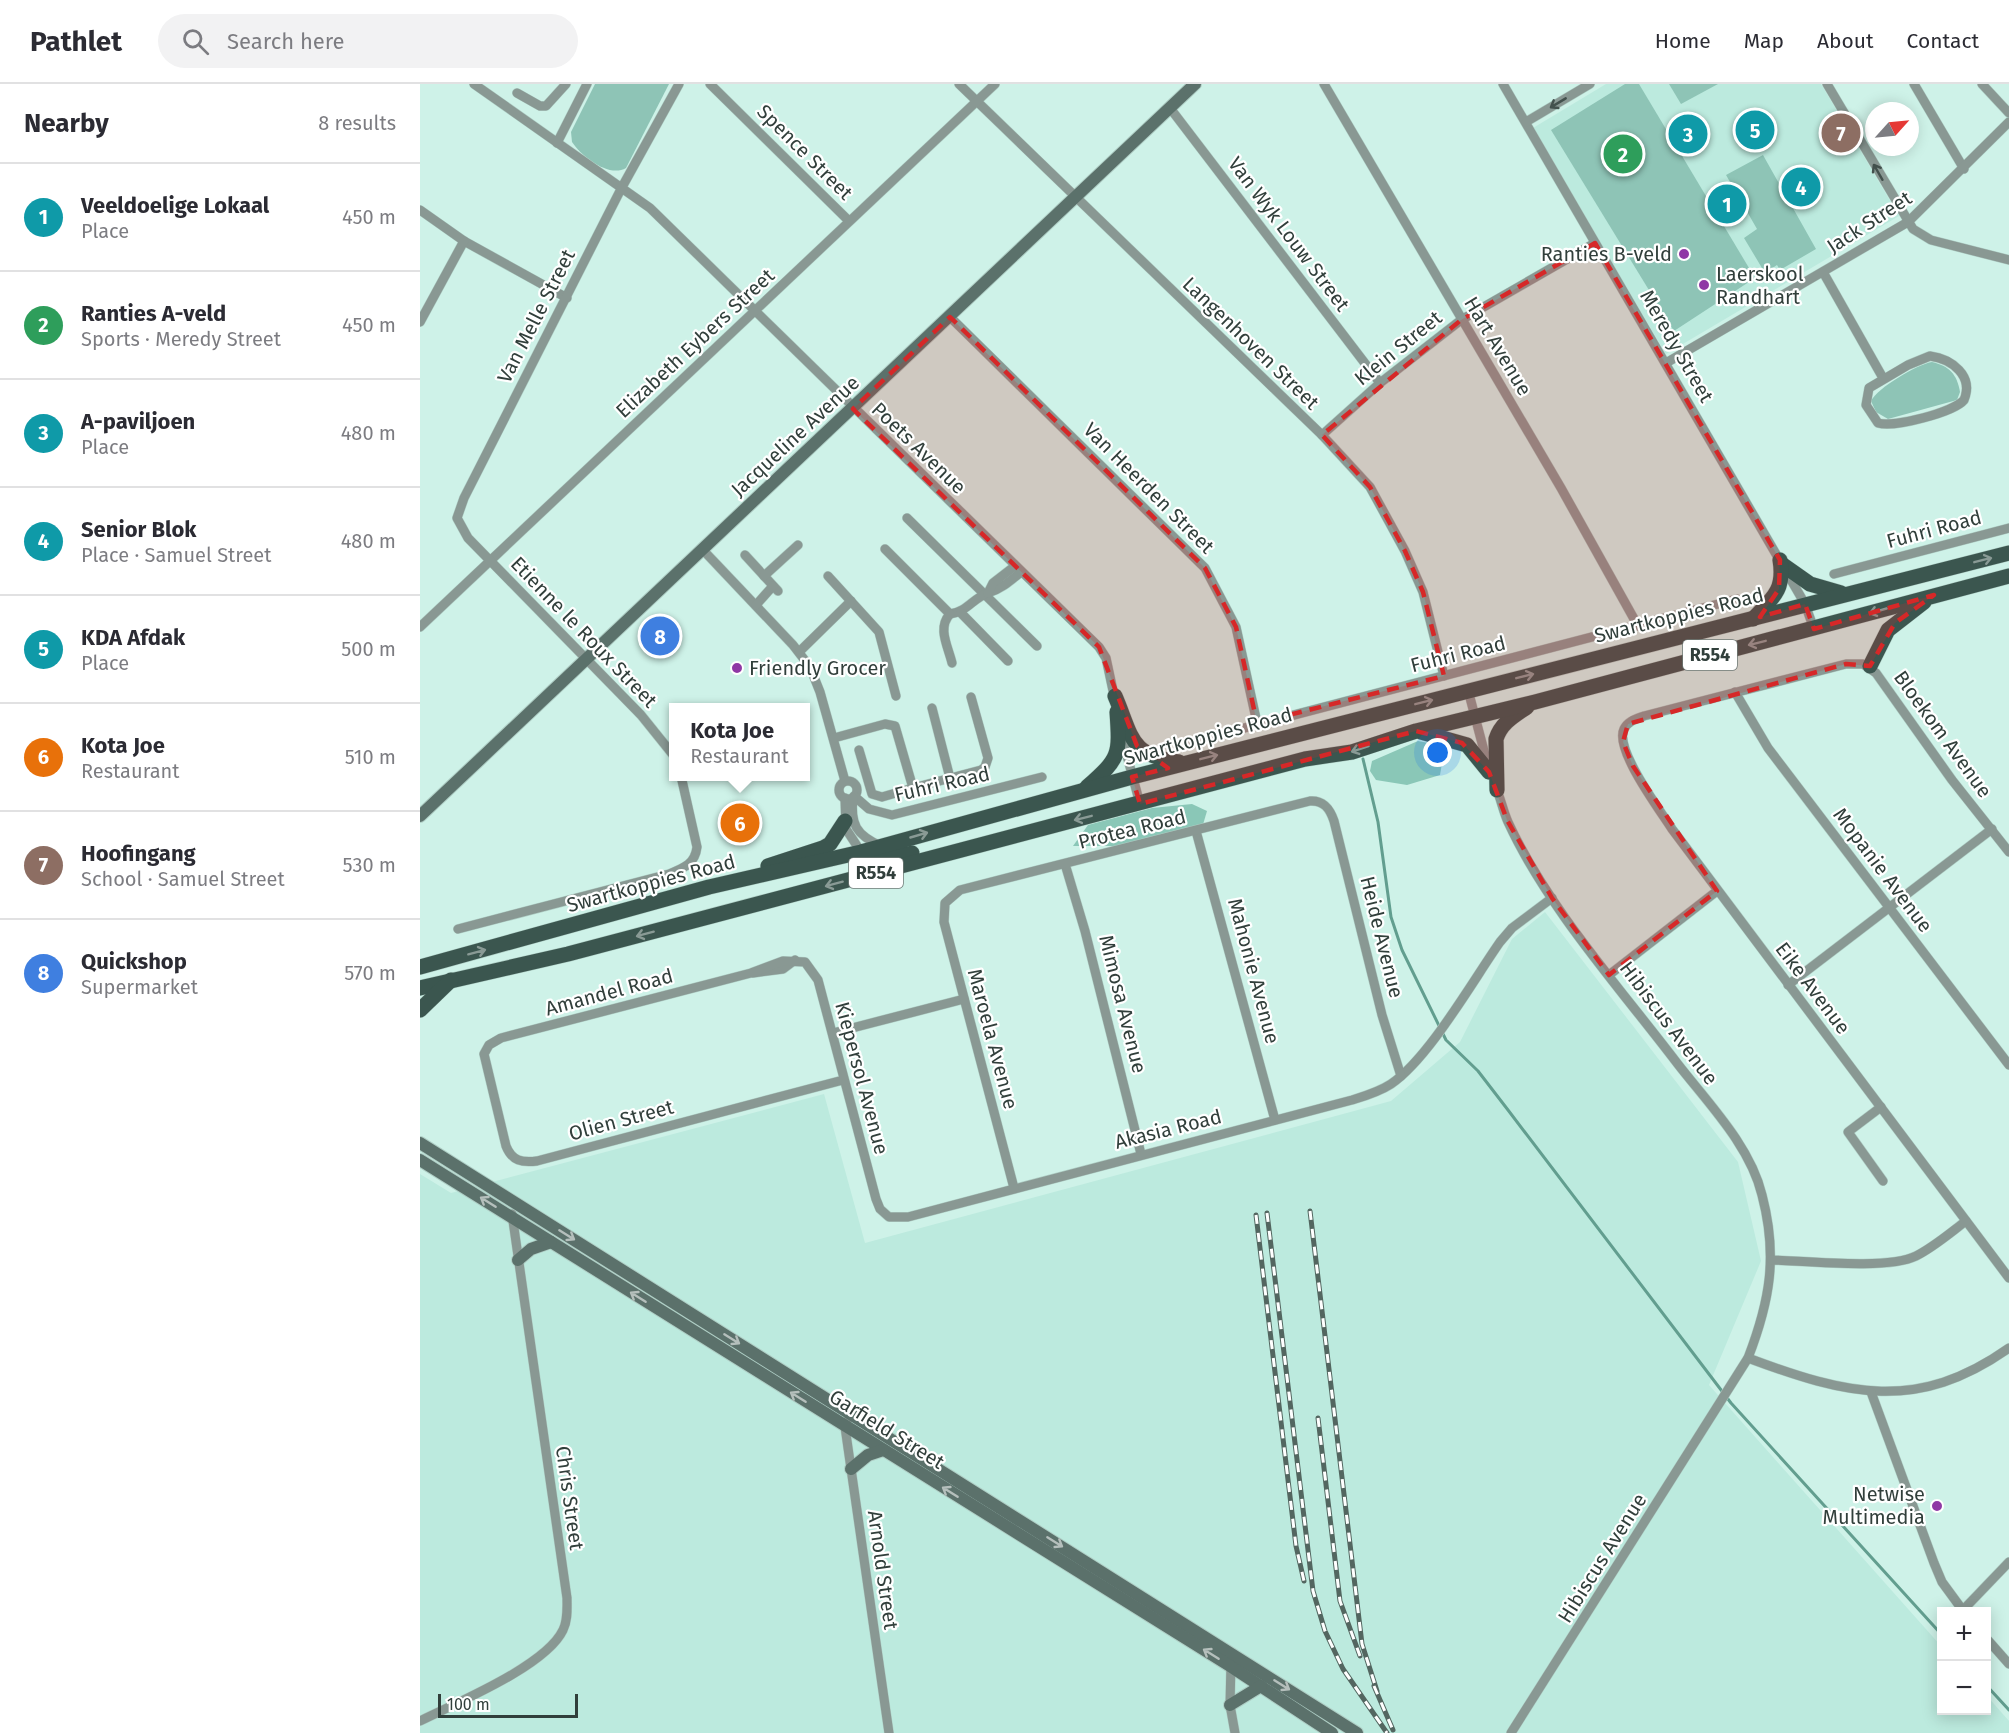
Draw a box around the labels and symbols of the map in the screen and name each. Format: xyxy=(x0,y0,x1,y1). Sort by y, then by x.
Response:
one-way arrow xyxy=(1550,98,1567,110)
street label: Spence Street xyxy=(752,99,858,205)
north arrow xyxy=(1865,102,1919,156)
pin: 5 xyxy=(1736,108,1774,152)
pin: 7 xyxy=(1822,110,1860,156)
pin: 3 xyxy=(1668,112,1708,156)
pin: 2 xyxy=(1604,132,1642,176)
street label: Van Wyk Louw Street xyxy=(1223,152,1355,316)
pin: 4 xyxy=(1782,164,1820,210)
one-way arrow xyxy=(1871,164,1883,181)
pin: 1 xyxy=(1708,182,1746,226)
street label: Jack Street xyxy=(1822,185,1917,258)
place label: Ranties B-veld xyxy=(1541,242,1672,266)
street label: Van Melle Street xyxy=(492,244,580,387)
marker: Ranties B-veld xyxy=(1677,247,1691,261)
place label: Laerskool Randhart xyxy=(1716,262,1804,309)
street label: Elizabeth Eybers Street xyxy=(611,263,780,423)
street label: Langenhoven Street xyxy=(1178,272,1325,415)
marker: Laerskool Randhart xyxy=(1697,278,1711,292)
street label: Meredy Street xyxy=(1635,286,1719,407)
street label: Hart Avenue xyxy=(1459,292,1537,400)
street label: Klein Street xyxy=(1350,305,1447,390)
street label: Jacqueline Avenue xyxy=(726,370,864,502)
street label: Poets Avenue xyxy=(867,397,971,499)
street label: Van Heerden Street xyxy=(1079,418,1220,559)
street label: Fuhri Road xyxy=(1884,505,1984,553)
street label: Etienne le Roux Street xyxy=(506,552,663,713)
one-way arrow xyxy=(1973,553,1992,565)
street label: Swartkoppies Road xyxy=(1592,582,1766,648)
one-way arrow xyxy=(1869,606,1888,617)
pin: 8 xyxy=(640,614,680,658)
street label: Fuhri Road xyxy=(1408,631,1508,677)
one-way arrow xyxy=(1748,638,1767,650)
road number: R554 xyxy=(1683,640,1737,670)
place label: Friendly Grocer xyxy=(749,656,886,680)
marker: Friendly Grocer xyxy=(730,661,744,675)
street label: Bloekom Avenue xyxy=(1889,666,1997,802)
one-way arrow xyxy=(1515,669,1534,681)
one-way arrow xyxy=(1414,695,1433,707)
street label: Swartkoppies Road xyxy=(1121,702,1295,770)
your location xyxy=(1423,738,1452,767)
one-way arrow xyxy=(1351,744,1370,755)
one-way arrow xyxy=(1199,751,1218,762)
street label: Fuhri Road xyxy=(892,761,992,807)
pin: 6 xyxy=(720,800,760,846)
street label: Mopanie Avenue xyxy=(1828,803,1938,937)
street label: Protea Road xyxy=(1076,804,1188,854)
one-way arrow xyxy=(1074,813,1093,825)
one-way arrow xyxy=(909,829,928,840)
street label: Swartkoppies Road xyxy=(564,849,738,917)
road number: R554 xyxy=(849,858,903,888)
street label: Heide Avenue xyxy=(1355,874,1409,1000)
one-way arrow xyxy=(825,879,844,891)
street label: Mahonie Avenue xyxy=(1223,896,1285,1046)
one-way arrow xyxy=(636,929,655,940)
street label: Mimosa Avenue xyxy=(1094,932,1152,1076)
street label: Eike Avenue xyxy=(1771,937,1855,1039)
one-way arrow xyxy=(467,946,486,958)
street label: Hibiscus Avenue xyxy=(1615,957,1723,1089)
street label: Amandel Road xyxy=(542,963,676,1021)
street label: Maroela Avenue xyxy=(963,966,1023,1112)
street label: Kiepersol Avenue xyxy=(830,999,894,1157)
street label: Olien Street xyxy=(566,1094,677,1146)
street label: Akasia Road xyxy=(1112,1104,1224,1154)
one-way arrow xyxy=(480,1196,497,1208)
one-way arrow xyxy=(558,1230,575,1242)
one-way arrow xyxy=(630,1290,647,1302)
one-way arrow xyxy=(723,1334,740,1346)
street label: Garfield Street xyxy=(825,1384,950,1474)
one-way arrow xyxy=(790,1391,806,1403)
street label: Chris Street xyxy=(551,1444,589,1552)
place label: Netwise Multimedia xyxy=(1823,1482,1925,1529)
one-way arrow xyxy=(942,1485,959,1497)
street label: Hibiscus Avenue xyxy=(1553,1489,1651,1627)
marker: Netwise Multimedia xyxy=(1930,1499,1944,1513)
street label: Arnold Street xyxy=(863,1509,903,1632)
one-way arrow xyxy=(1046,1537,1063,1549)
one-way arrow xyxy=(1203,1648,1220,1661)
one-way arrow xyxy=(1274,1679,1291,1692)
scale bar xyxy=(438,1691,578,1718)

